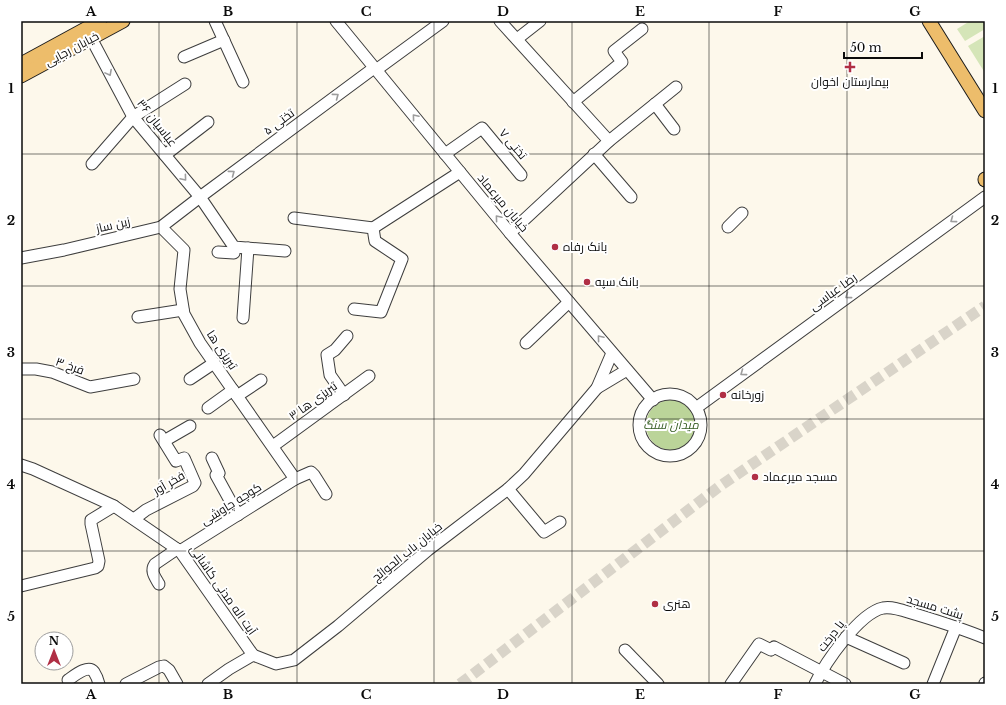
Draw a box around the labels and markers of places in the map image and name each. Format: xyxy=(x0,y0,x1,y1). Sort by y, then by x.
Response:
marker: بیمارستان اخوان xyxy=(844,61,856,73)
place label: بیمارستان اخوان xyxy=(811,74,889,89)
place label: بانک رفاه xyxy=(563,239,607,254)
marker: بانک رفاه xyxy=(550,242,560,252)
place label: بانک سپه xyxy=(595,274,639,290)
marker: بانک سپه xyxy=(582,277,592,287)
place label: زورخانه xyxy=(731,387,764,402)
marker: زورخانه xyxy=(718,390,728,400)
place label: مسجد میرعماد xyxy=(763,469,838,484)
marker: مسجد میرعماد xyxy=(750,472,760,482)
place label: هنری xyxy=(663,596,690,611)
marker: هنری xyxy=(650,599,660,609)

